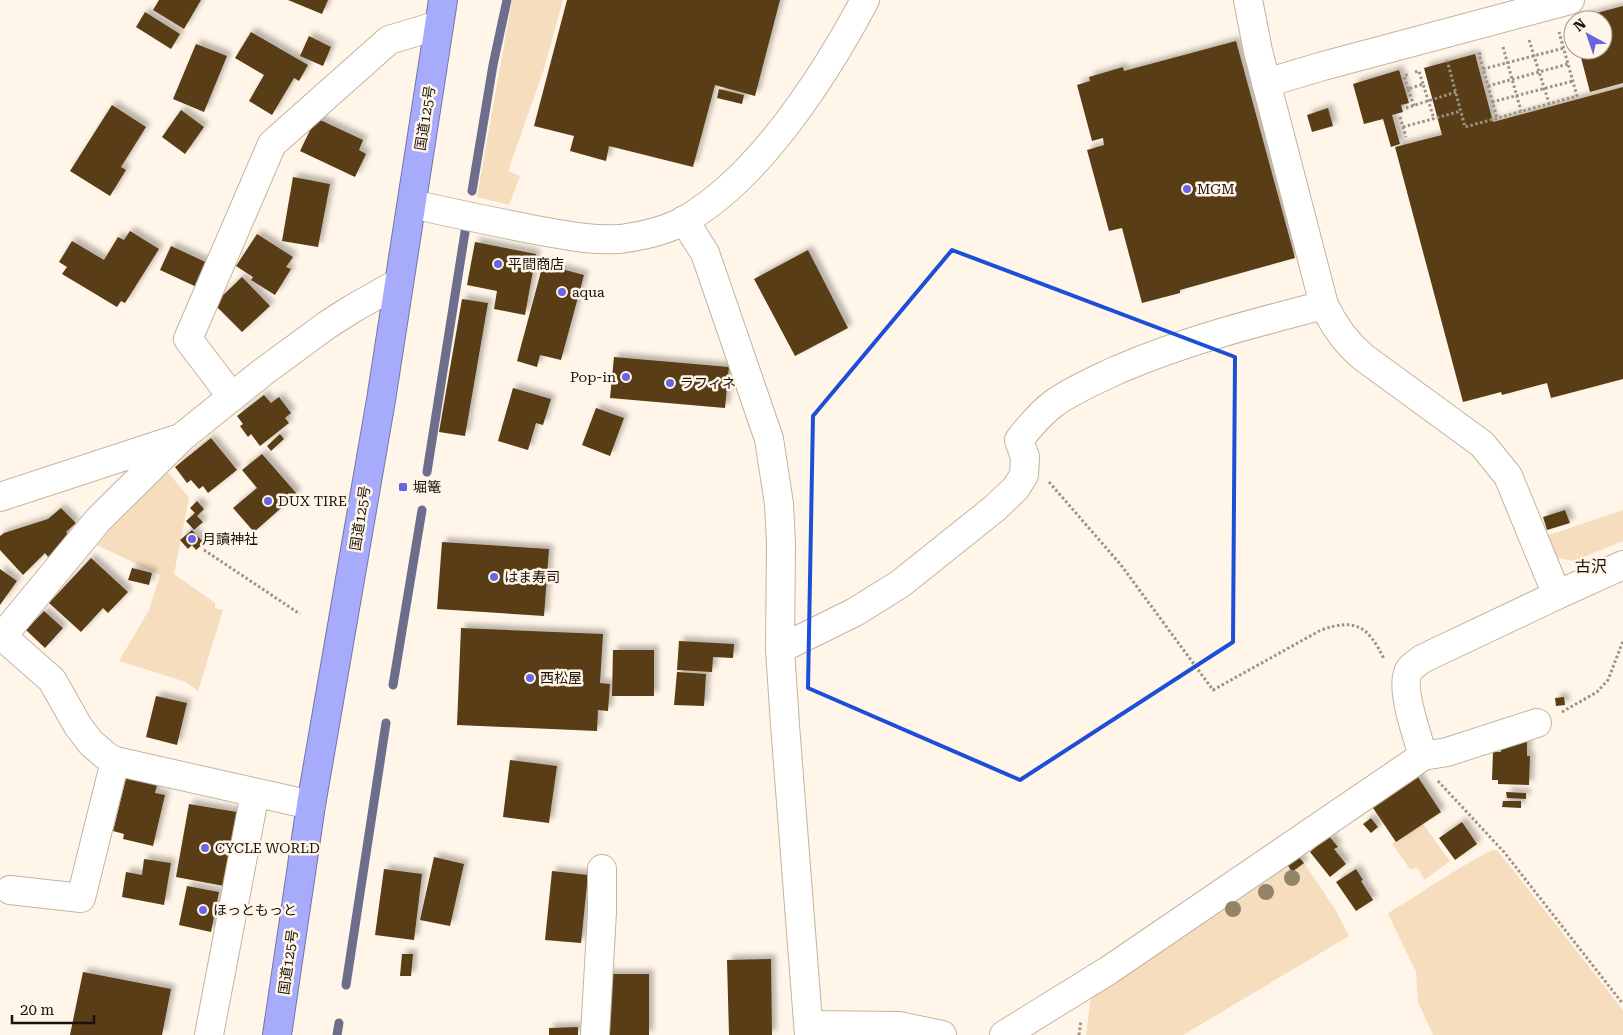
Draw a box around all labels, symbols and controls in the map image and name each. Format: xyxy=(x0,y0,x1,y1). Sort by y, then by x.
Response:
north arrow xyxy=(1563,10,1613,60)
text: N xyxy=(1570,15,1589,35)
street label: 国道125号 xyxy=(412,84,438,152)
place label: MGM xyxy=(1197,181,1235,197)
marker: MGM xyxy=(1181,183,1193,195)
place label: 平間商店 xyxy=(508,256,564,272)
marker: 平間商店 xyxy=(492,258,504,270)
place label: aqua xyxy=(572,284,605,300)
marker: aqua xyxy=(556,286,568,298)
place label: Pop-in xyxy=(570,369,616,385)
marker: Pop-in xyxy=(620,371,632,383)
place label: ラフィネ xyxy=(680,375,736,391)
marker: ラフィネ xyxy=(664,377,676,389)
place label: 堀篭 xyxy=(413,479,441,495)
marker: 堀篭 xyxy=(397,481,409,493)
street label: 国道125号 xyxy=(347,484,373,552)
place label: DUX TIRE xyxy=(278,493,347,509)
marker: DUX TIRE xyxy=(262,495,274,507)
place label: 月讀神社 xyxy=(202,531,258,547)
marker: 月讀神社 xyxy=(186,533,198,545)
district label: 古沢 xyxy=(1575,557,1607,576)
place label: はま寿司 xyxy=(504,569,560,585)
marker: はま寿司 xyxy=(488,571,500,583)
place label: 西松屋 xyxy=(540,670,582,686)
marker: 西松屋 xyxy=(524,672,536,684)
place label: CYCLE WORLD xyxy=(215,840,320,856)
marker: CYCLE WORLD xyxy=(199,842,211,854)
place label: ほっともっと xyxy=(213,902,297,918)
marker: ほっともっと xyxy=(197,904,209,916)
street label: 国道125号 xyxy=(276,928,300,996)
scale bar xyxy=(12,992,95,1024)
text: 20 m xyxy=(20,1001,55,1019)

